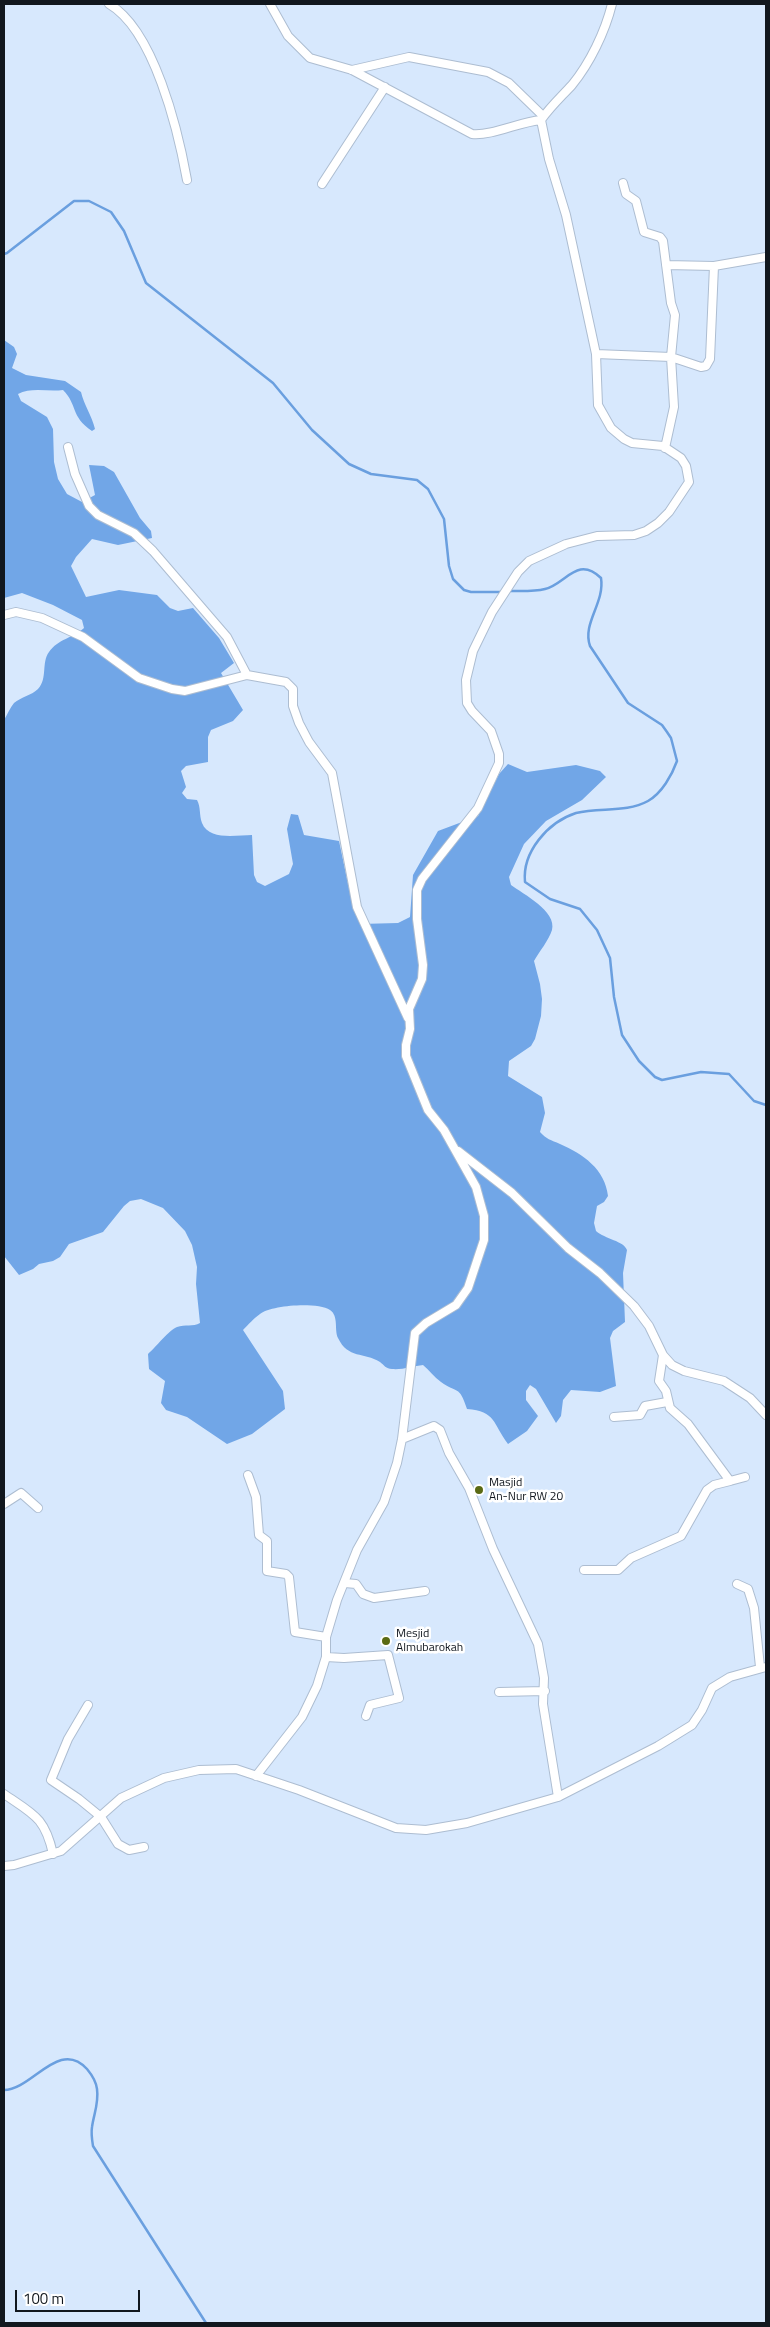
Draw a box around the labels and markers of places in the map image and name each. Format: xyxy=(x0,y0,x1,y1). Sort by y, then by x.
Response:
place label: Masjid An-Nur RW 20 xyxy=(489,1476,563,1504)
marker: Masjid An-Nur RW 20 xyxy=(473,1484,485,1496)
place label: Mesjid Almubarokah xyxy=(396,1627,463,1655)
marker: Mesjid Almubarokah xyxy=(380,1635,392,1647)

